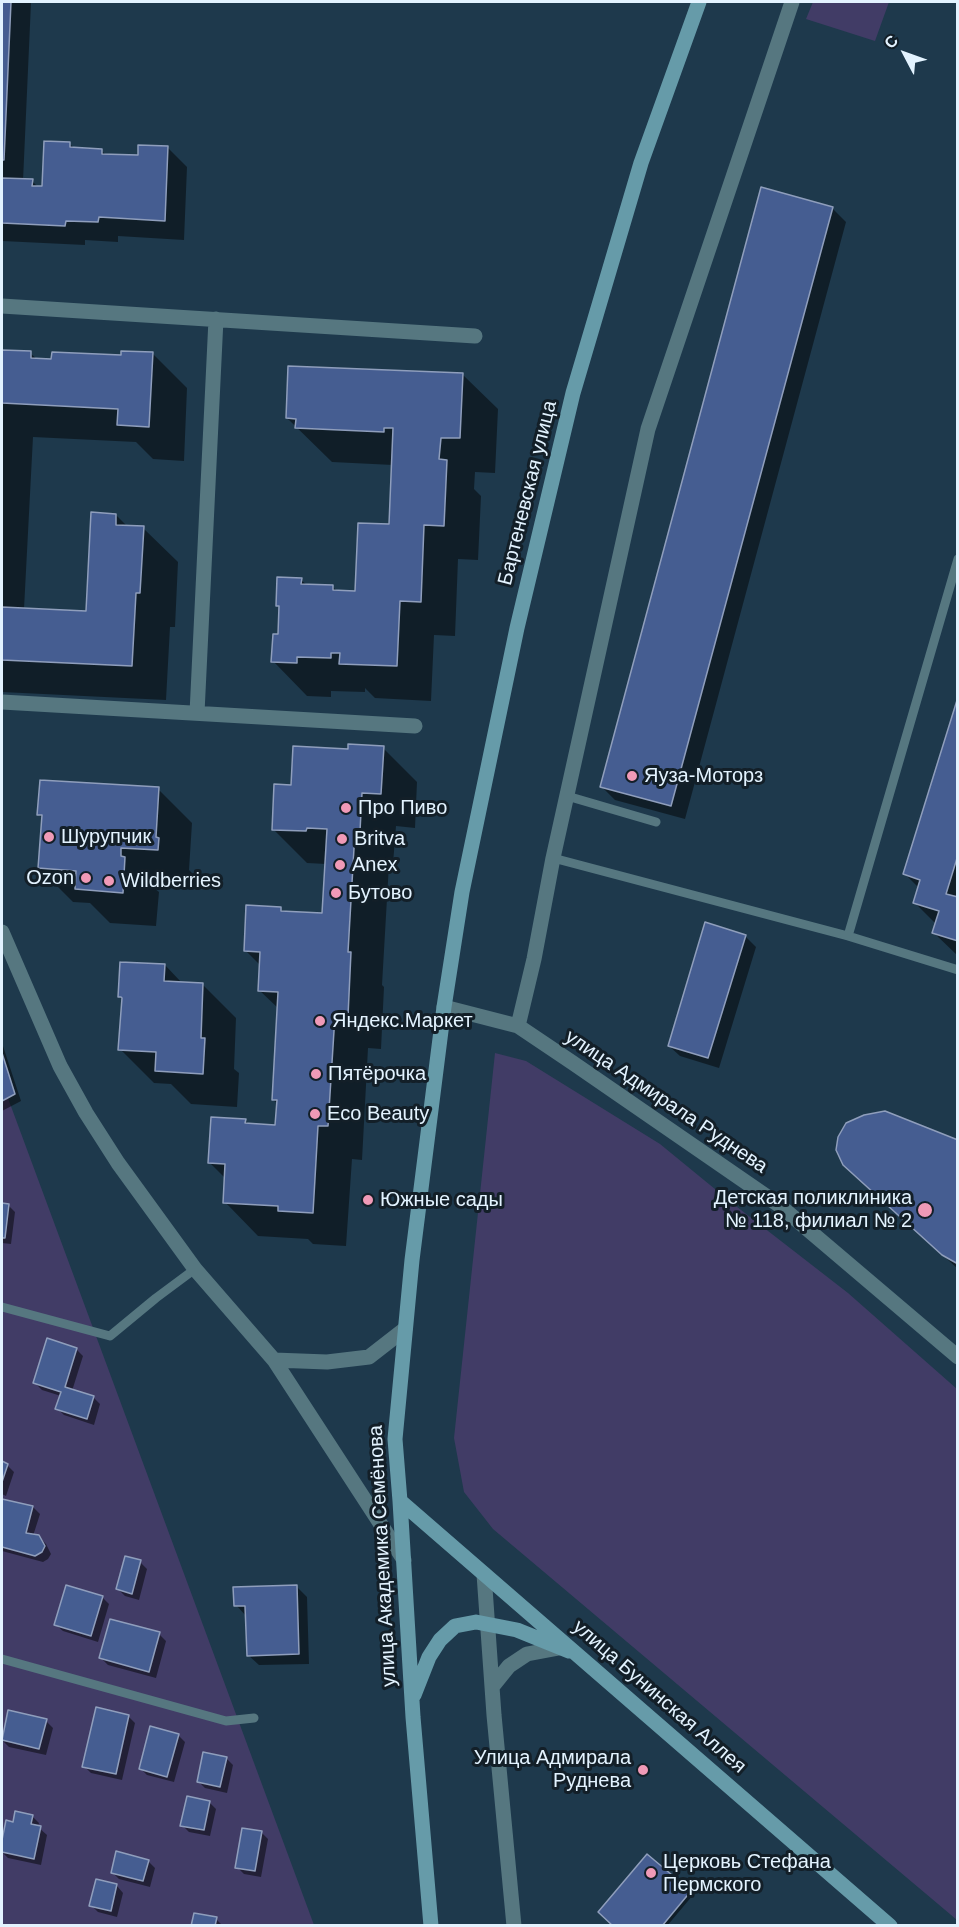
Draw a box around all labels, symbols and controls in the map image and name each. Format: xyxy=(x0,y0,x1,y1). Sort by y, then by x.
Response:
north arrow xyxy=(875,24,935,84)
text: С xyxy=(881,32,901,52)
street label: Бартеневская улица xyxy=(493,398,563,588)
place label: Яуза-Моторз xyxy=(644,764,763,788)
marker: Яуза-Моторз xyxy=(625,769,639,783)
place label: Про Пиво xyxy=(358,796,447,820)
marker: Про Пиво xyxy=(339,801,353,815)
place label: Шурупчик xyxy=(61,825,151,849)
place label: Britva xyxy=(354,827,405,851)
marker: Шурупчик xyxy=(42,830,56,844)
marker: Britva xyxy=(335,832,349,846)
place label: Anex xyxy=(352,853,398,877)
marker: Anex xyxy=(333,858,347,872)
place label: Ozon xyxy=(26,866,74,890)
place label: Wildberries xyxy=(121,869,221,893)
marker: Ozon xyxy=(79,871,93,885)
marker: Wildberries xyxy=(102,874,116,888)
place label: Бутово xyxy=(348,881,412,905)
marker: Бутово xyxy=(329,886,343,900)
place label: Яндекс.Маркет xyxy=(332,1009,473,1033)
marker: Яндекс.Маркет xyxy=(313,1014,327,1028)
street label: улица Адмирала Руднева xyxy=(560,1025,772,1179)
place label: Пятёрочка xyxy=(328,1062,426,1086)
marker: Пятёрочка xyxy=(309,1067,323,1081)
place label: Eco Beauty xyxy=(327,1102,429,1126)
marker: Eco Beauty xyxy=(308,1107,322,1121)
place label: Детская поликлиника № 118, филиал № 2 xyxy=(714,1186,912,1233)
place label: Южные сады xyxy=(380,1188,503,1212)
marker: Южные сады xyxy=(361,1193,375,1207)
marker: Детская поликлиника № 118, филиал № 2 xyxy=(916,1201,934,1219)
street label: улица Академика Семёнова xyxy=(364,1425,402,1687)
street label: улица Бунинская Аллея xyxy=(567,1615,751,1779)
place label: Улица Адмирала Руднева xyxy=(474,1746,631,1793)
marker: Улица Адмирала Руднева xyxy=(636,1763,650,1777)
place label: Церковь Стефана Пермского xyxy=(663,1850,831,1897)
marker: Церковь Стефана Пермского xyxy=(644,1866,658,1880)

